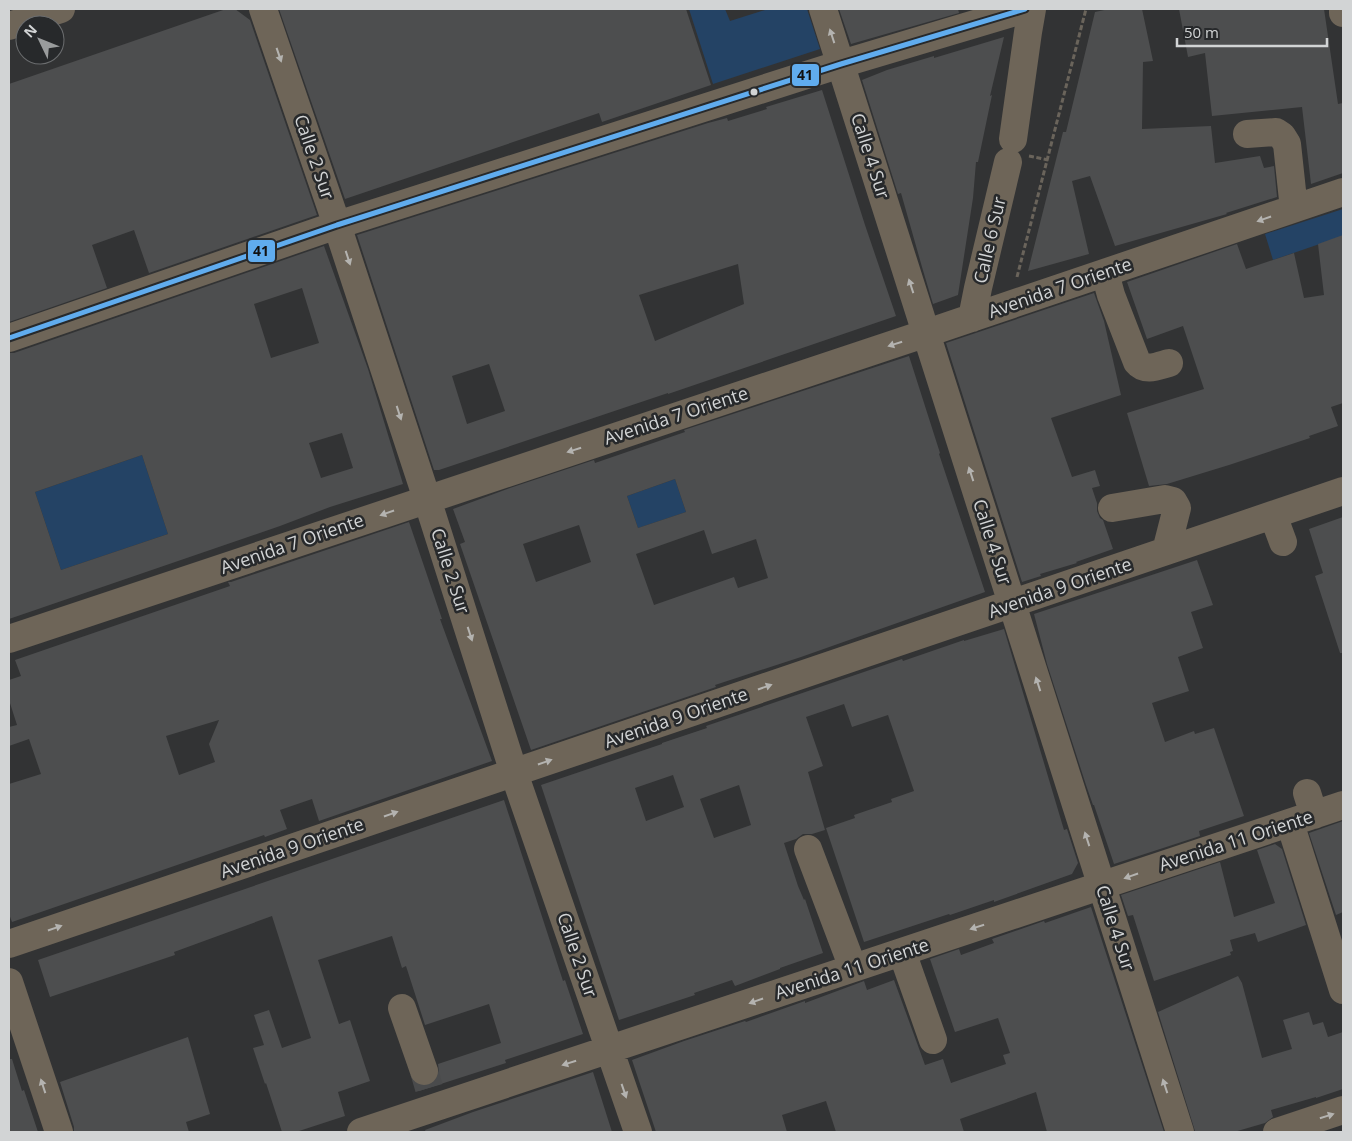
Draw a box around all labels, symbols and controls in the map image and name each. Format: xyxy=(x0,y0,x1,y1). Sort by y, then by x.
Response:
north arrow xyxy=(15,15,65,65)
scale bar xyxy=(1177,15,1327,47)
text: N xyxy=(19,20,41,41)
text: 50 m xyxy=(1184,22,1219,42)
one-way arrow xyxy=(828,29,835,44)
one-way arrow xyxy=(275,48,283,63)
line badge: 41 xyxy=(791,63,820,87)
text: 41 xyxy=(797,65,813,84)
unlabelled marker xyxy=(749,87,759,97)
street label: Calle 4 Sur xyxy=(846,110,896,202)
street label: Calle 2 Sur xyxy=(289,111,341,203)
street label: Calle 6 Sur xyxy=(967,193,1011,286)
one-way arrow xyxy=(1256,215,1271,223)
line badge: 41 xyxy=(247,239,276,263)
text: 41 xyxy=(253,241,269,260)
one-way arrow xyxy=(345,251,353,266)
street label: Avenida 7 Oriente xyxy=(985,251,1135,323)
one-way arrow xyxy=(907,278,915,293)
one-way arrow xyxy=(887,341,902,348)
street label: Avenida 7 Oriente xyxy=(601,380,751,450)
one-way arrow xyxy=(396,405,403,420)
one-way arrow xyxy=(566,447,581,455)
one-way arrow xyxy=(966,466,974,481)
street label: Calle 4 Sur xyxy=(968,496,1018,588)
street label: Avenida 7 Oriente xyxy=(217,507,367,579)
one-way arrow xyxy=(379,509,394,517)
street label: Calle 2 Sur xyxy=(426,525,476,617)
street label: Avenida 9 Oriente xyxy=(985,551,1135,623)
one-way arrow xyxy=(467,627,474,642)
one-way arrow xyxy=(1033,677,1041,692)
street label: Avenida 9 Oriente xyxy=(601,681,751,753)
one-way arrow xyxy=(758,683,773,691)
one-way arrow xyxy=(538,758,553,766)
street label: Avenida 11 Oriente xyxy=(1156,804,1316,876)
one-way arrow xyxy=(384,810,399,818)
street label: Avenida 9 Oriente xyxy=(217,811,367,883)
one-way arrow xyxy=(1083,831,1091,846)
one-way arrow xyxy=(1123,872,1138,880)
street label: Calle 4 Sur xyxy=(1091,882,1141,974)
street label: Calle 2 Sur xyxy=(552,909,604,1001)
one-way arrow xyxy=(969,923,984,931)
one-way arrow xyxy=(48,924,63,932)
street label: Avenida 11 Oriente xyxy=(772,932,932,1004)
one-way arrow xyxy=(749,998,764,1005)
one-way arrow xyxy=(561,1060,576,1068)
one-way arrow xyxy=(39,1078,47,1093)
one-way arrow xyxy=(1161,1078,1169,1093)
one-way arrow xyxy=(620,1084,628,1099)
one-way arrow xyxy=(1320,1112,1335,1120)

